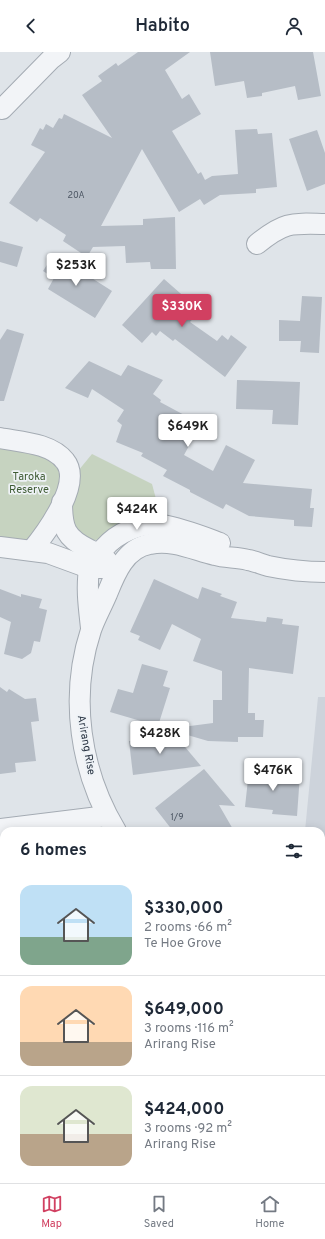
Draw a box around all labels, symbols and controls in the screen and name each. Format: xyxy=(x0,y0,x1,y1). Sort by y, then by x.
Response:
icon: back xyxy=(20,15,42,37)
text: Habito xyxy=(135,15,190,38)
icon: person xyxy=(283,15,305,37)
house number: 20A xyxy=(67,190,85,201)
pin: $253K xyxy=(48,253,104,287)
text: $253K xyxy=(56,258,96,274)
pin: $330K xyxy=(154,294,210,328)
text: $330K xyxy=(162,299,202,315)
pin: $649K xyxy=(160,414,216,448)
text: $649K xyxy=(167,419,209,435)
park label: Taroka Reserve xyxy=(9,470,49,497)
pin: $424K xyxy=(109,497,165,531)
text: $424K xyxy=(116,502,158,518)
street label: Arirang Rise xyxy=(74,714,98,776)
pin: $428K xyxy=(132,721,188,755)
text: $428K xyxy=(139,726,181,742)
pin: $476K xyxy=(245,758,301,792)
text: $476K xyxy=(253,763,293,779)
house number: 1/9 xyxy=(170,812,184,823)
text: 6 homes xyxy=(20,840,87,862)
icon: filters xyxy=(283,840,305,862)
text: $330,000 xyxy=(144,898,223,920)
icon: home xyxy=(52,901,100,949)
text: 2 rooms · 66 m² xyxy=(144,920,232,936)
text: Te Hoe Grove xyxy=(144,936,222,952)
text: $649,000 xyxy=(144,999,224,1021)
icon: home xyxy=(52,1002,100,1050)
text: 3 rooms · 116 m² xyxy=(144,1021,234,1037)
text: Arirang Rise xyxy=(144,1037,216,1053)
text: $424,000 xyxy=(144,1099,224,1121)
icon: home xyxy=(52,1102,100,1150)
text: 3 rooms · 92 m² xyxy=(144,1121,232,1137)
text: Arirang Rise xyxy=(144,1137,216,1153)
tab: Map xyxy=(41,1193,63,1231)
tab: Saved xyxy=(144,1193,174,1231)
tab: Home xyxy=(255,1193,284,1231)

